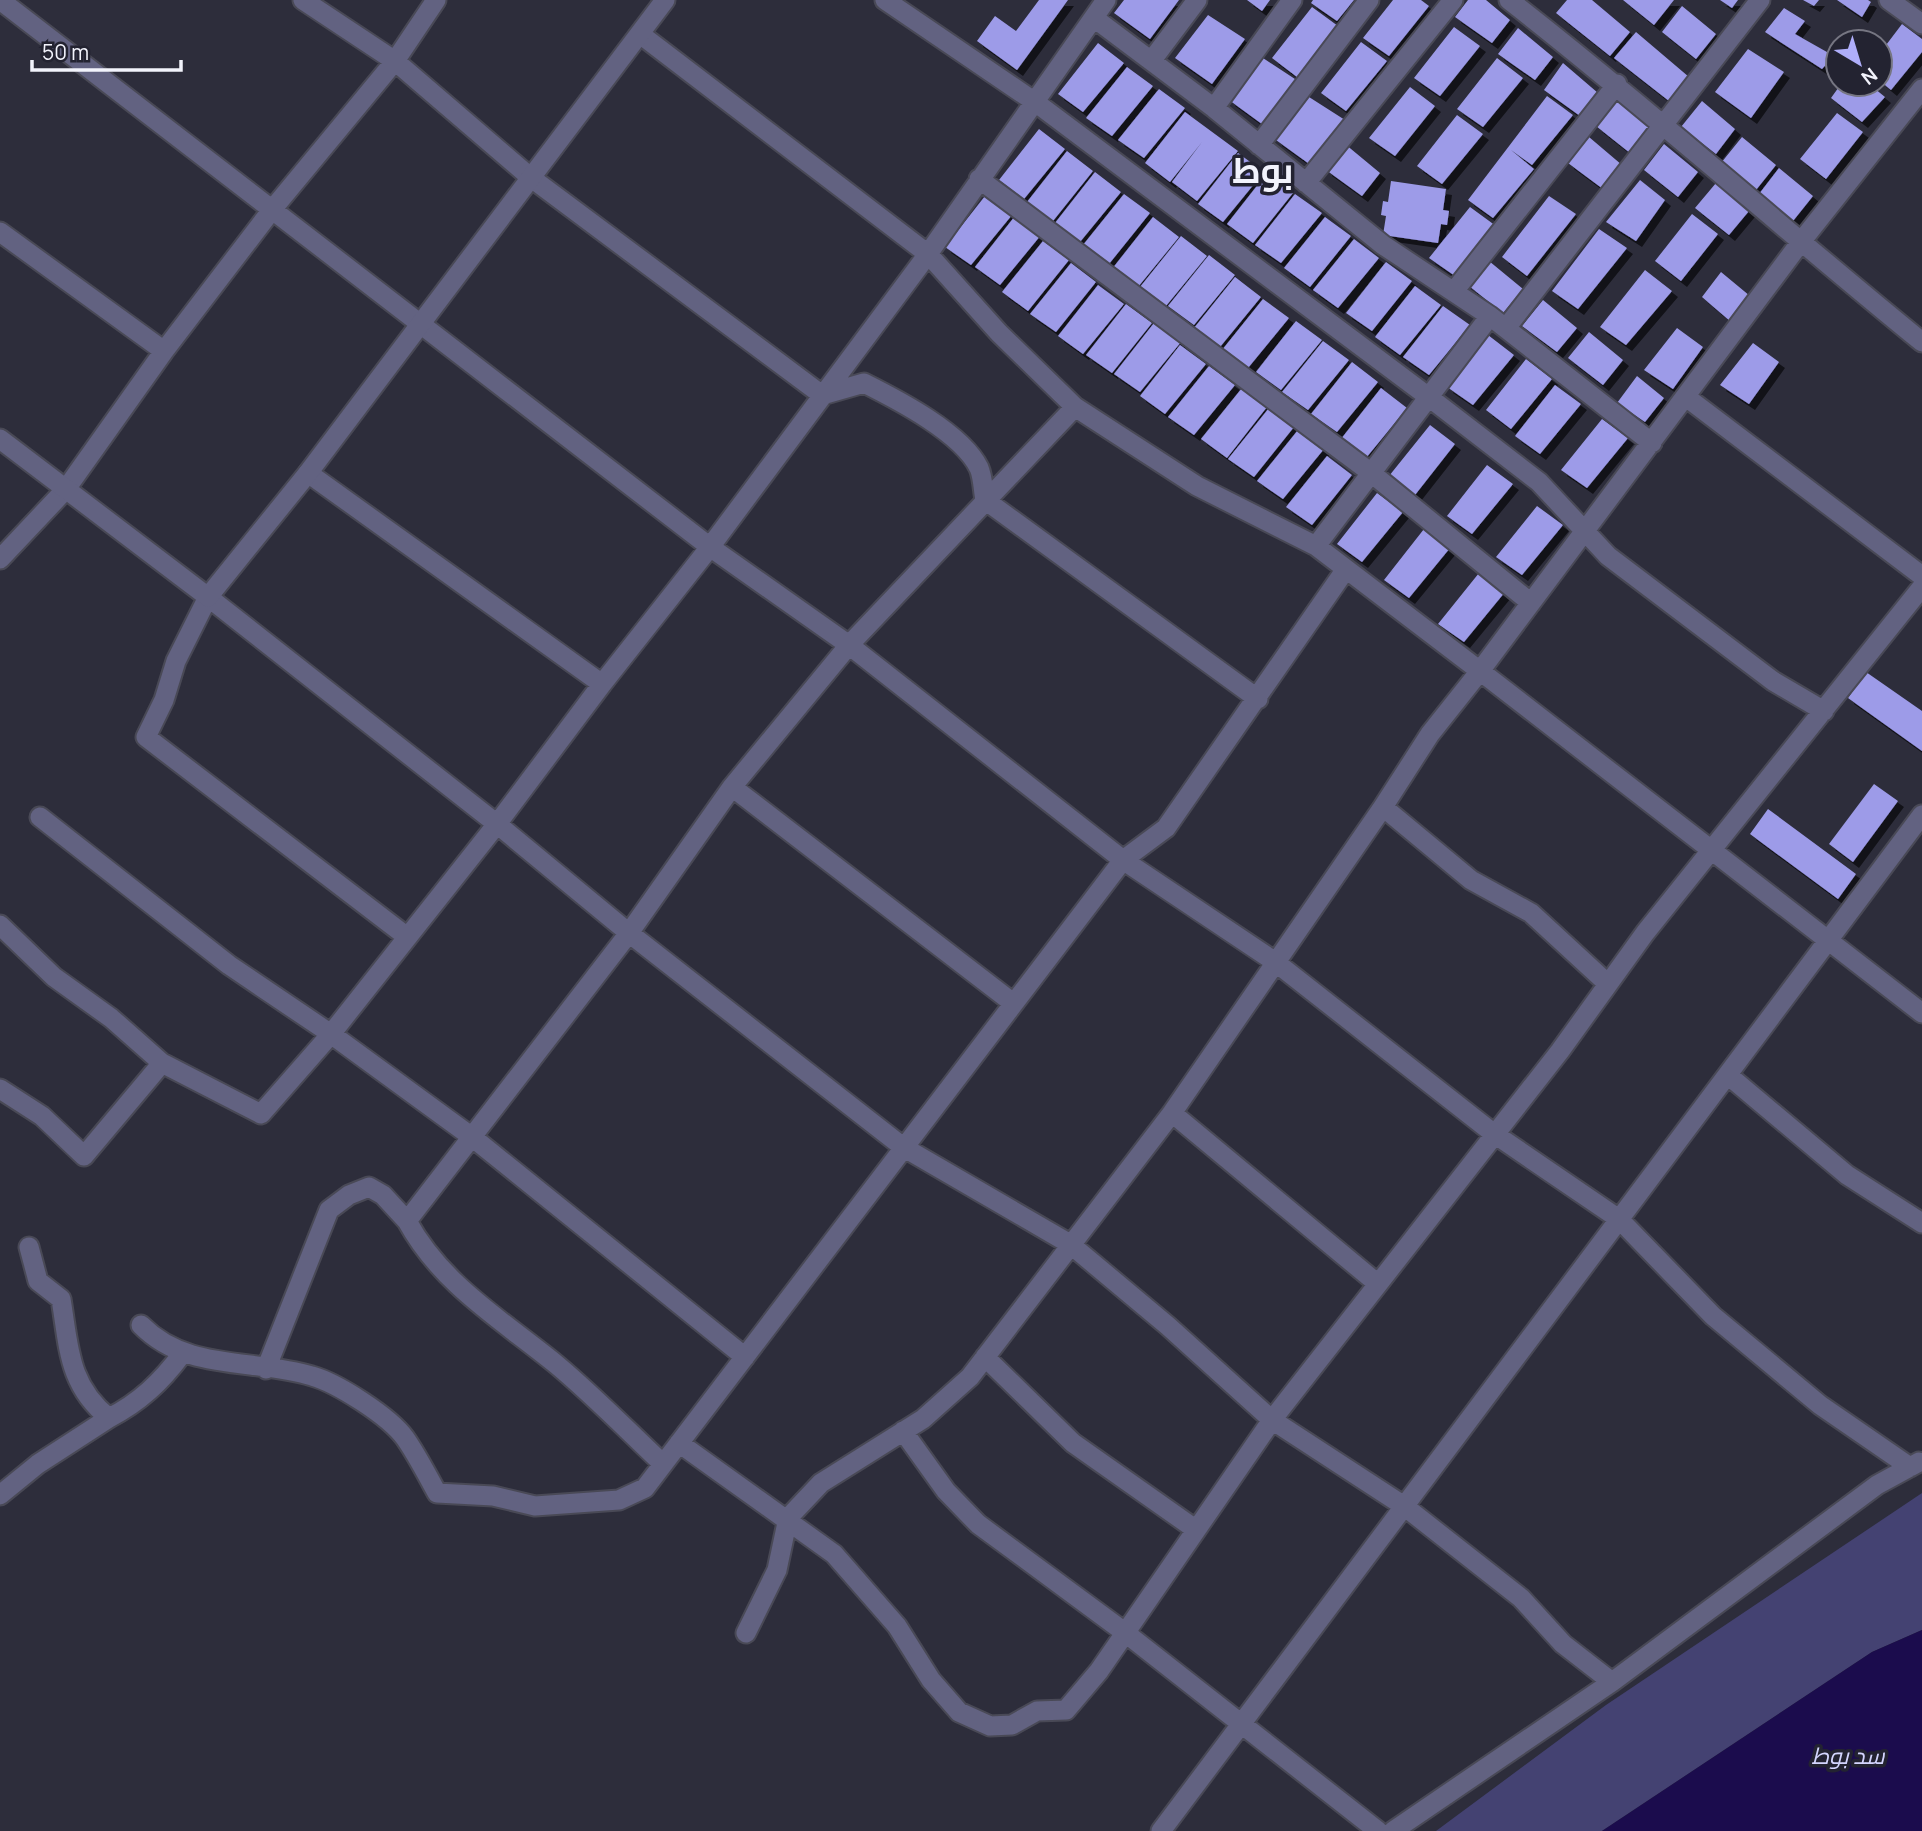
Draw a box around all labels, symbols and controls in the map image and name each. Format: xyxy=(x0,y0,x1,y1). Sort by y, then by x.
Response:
scale bar xyxy=(32,28,180,72)
north arrow xyxy=(1824,28,1894,98)
text: 50 m xyxy=(42,38,89,66)
text: N xyxy=(1856,62,1883,91)
district label: بوط xyxy=(1233,146,1293,194)
water label: سد بوط xyxy=(1812,1739,1885,1771)

